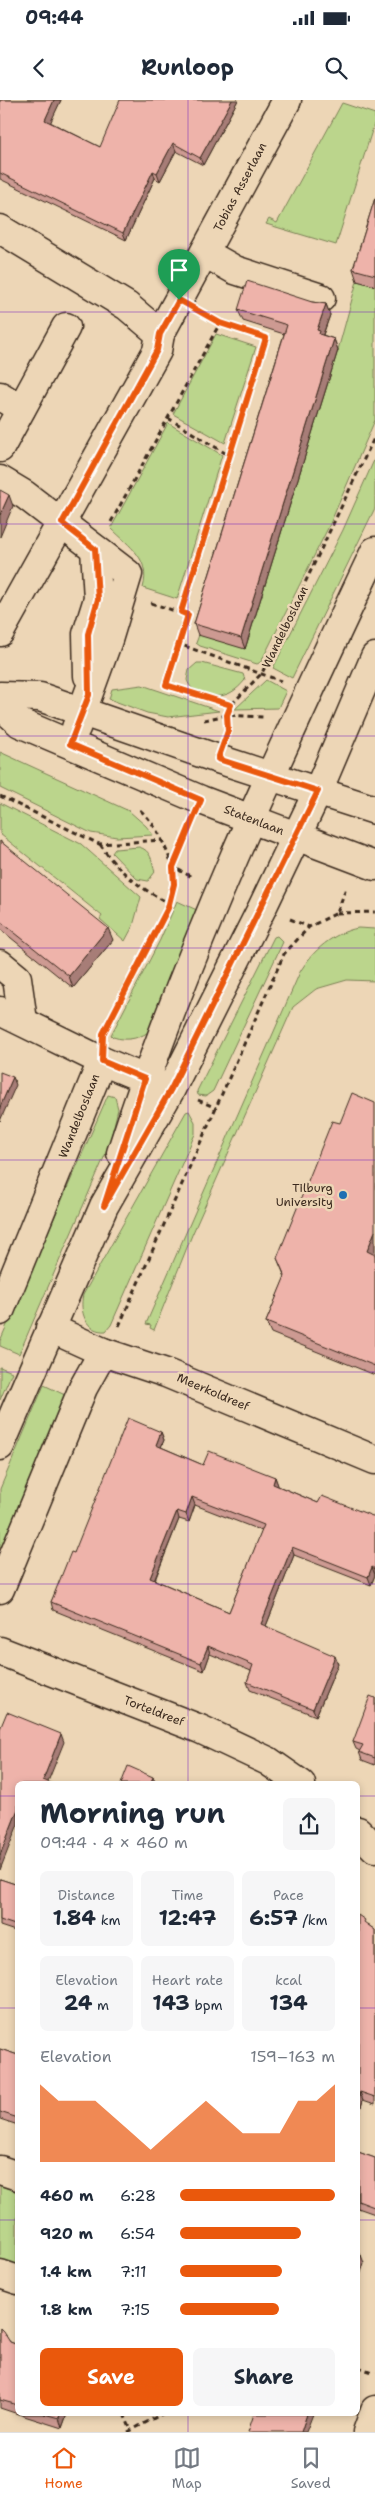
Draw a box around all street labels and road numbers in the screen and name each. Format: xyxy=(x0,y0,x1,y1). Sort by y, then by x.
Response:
street label: Tobias Asserlaan xyxy=(210,140,270,234)
street label: Wandelboslaan xyxy=(258,583,312,671)
street label: Statenlaan xyxy=(221,801,287,839)
street label: Wandelboslaan xyxy=(55,1072,103,1160)
street label: Meerkoldreef xyxy=(174,1370,252,1415)
street label: Torteldreef xyxy=(121,1692,187,1730)

